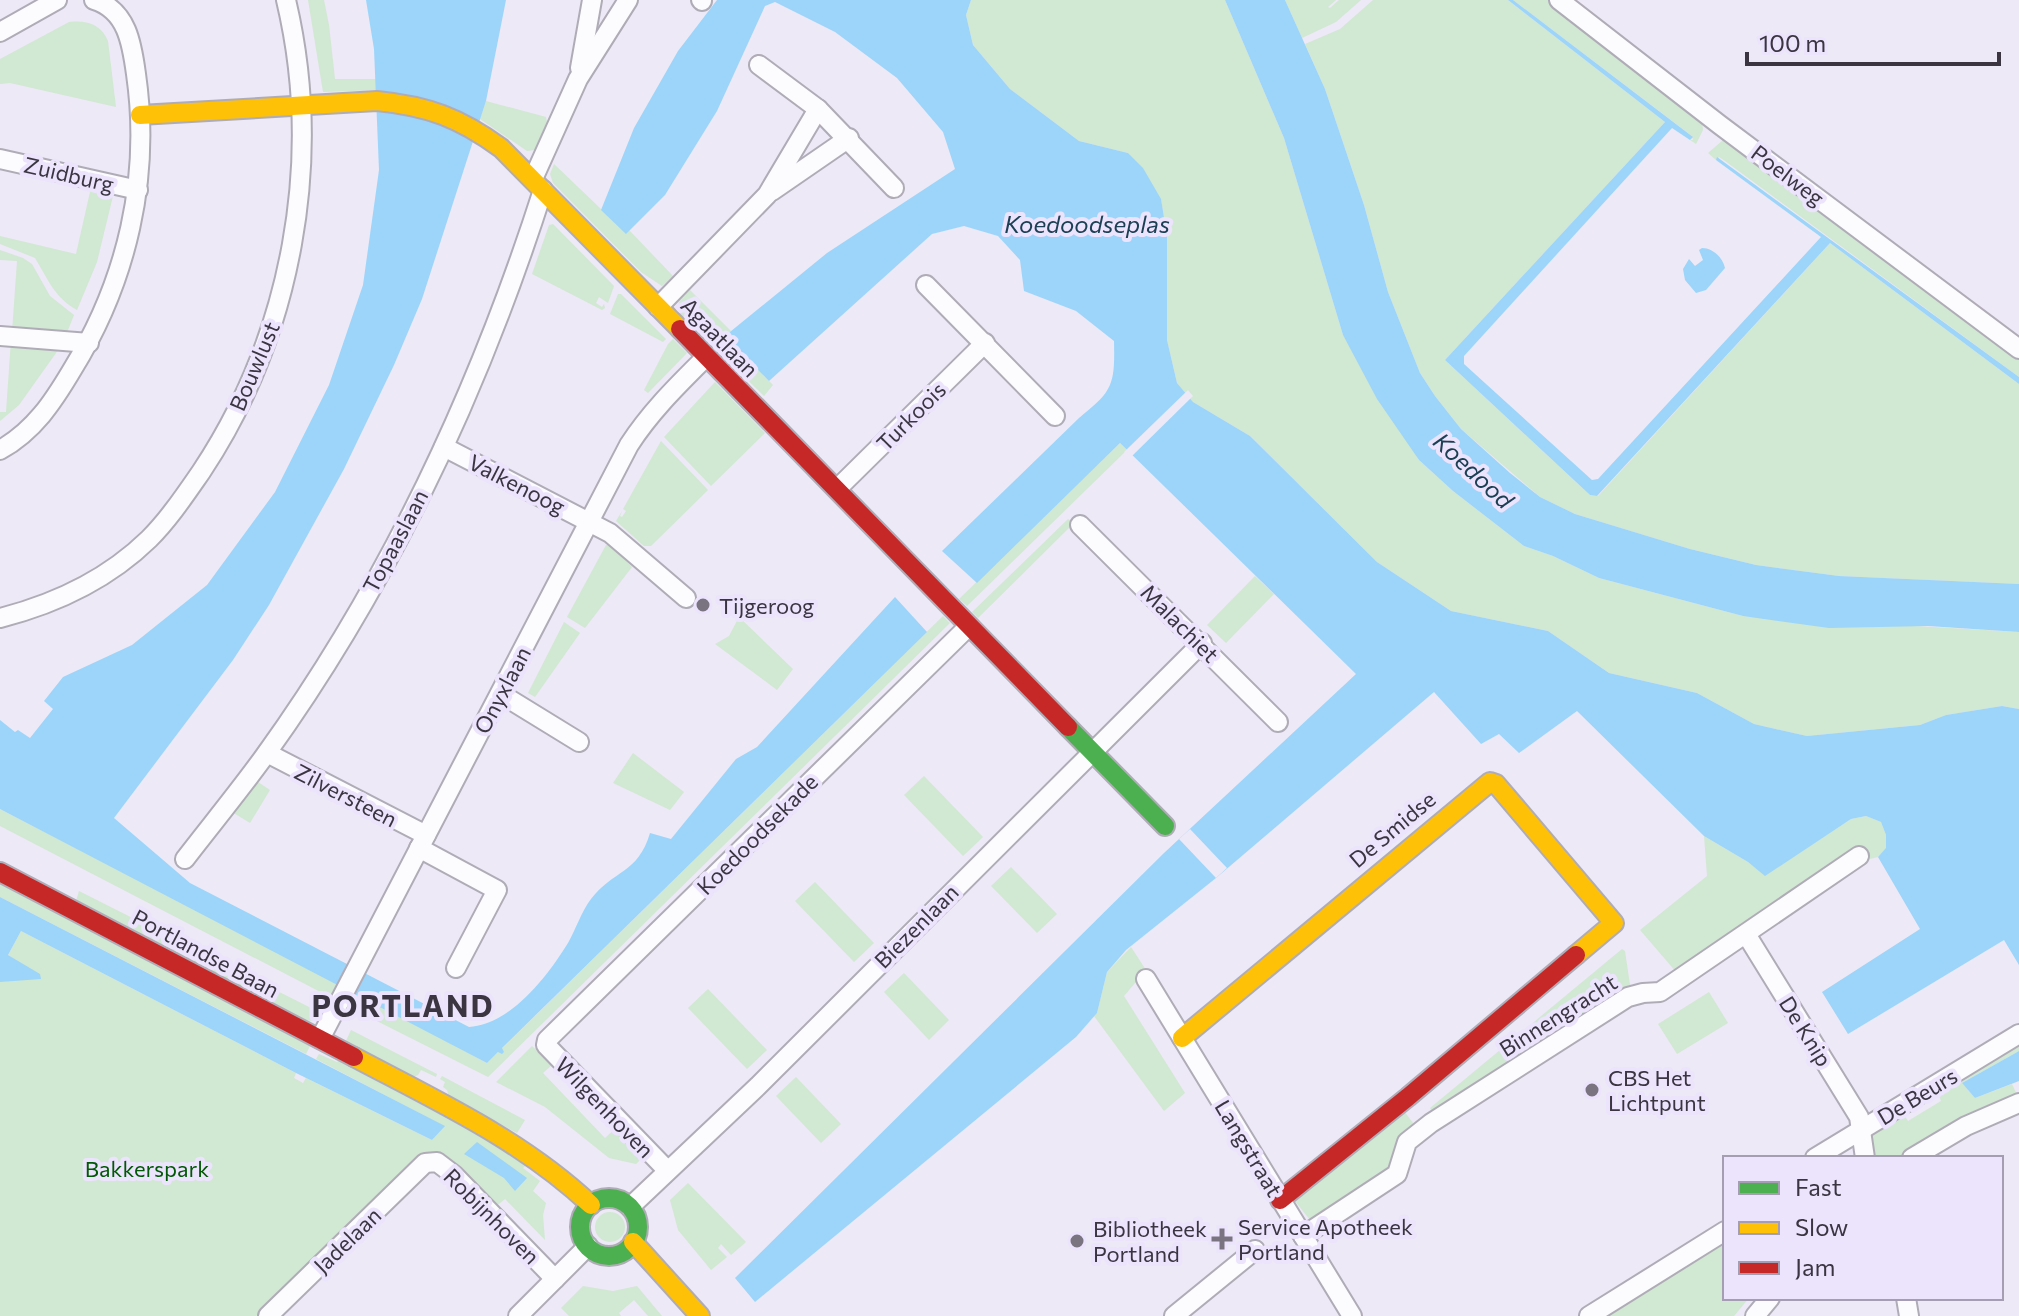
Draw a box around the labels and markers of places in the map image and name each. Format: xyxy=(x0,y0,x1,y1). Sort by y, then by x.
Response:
place label: Tijgeroog xyxy=(719,592,814,619)
marker: Tijgeroog xyxy=(694,596,712,614)
place label: CBS Het Lichtpunt xyxy=(1608,1064,1706,1116)
marker: CBS Het Lichtpunt xyxy=(1583,1081,1601,1099)
place label: Service Apotheek Portland xyxy=(1238,1213,1413,1265)
place label: Bibliotheek Portland xyxy=(1093,1215,1207,1267)
marker: Service Apotheek Portland xyxy=(1213,1230,1231,1248)
marker: Bibliotheek Portland xyxy=(1068,1232,1086,1250)

